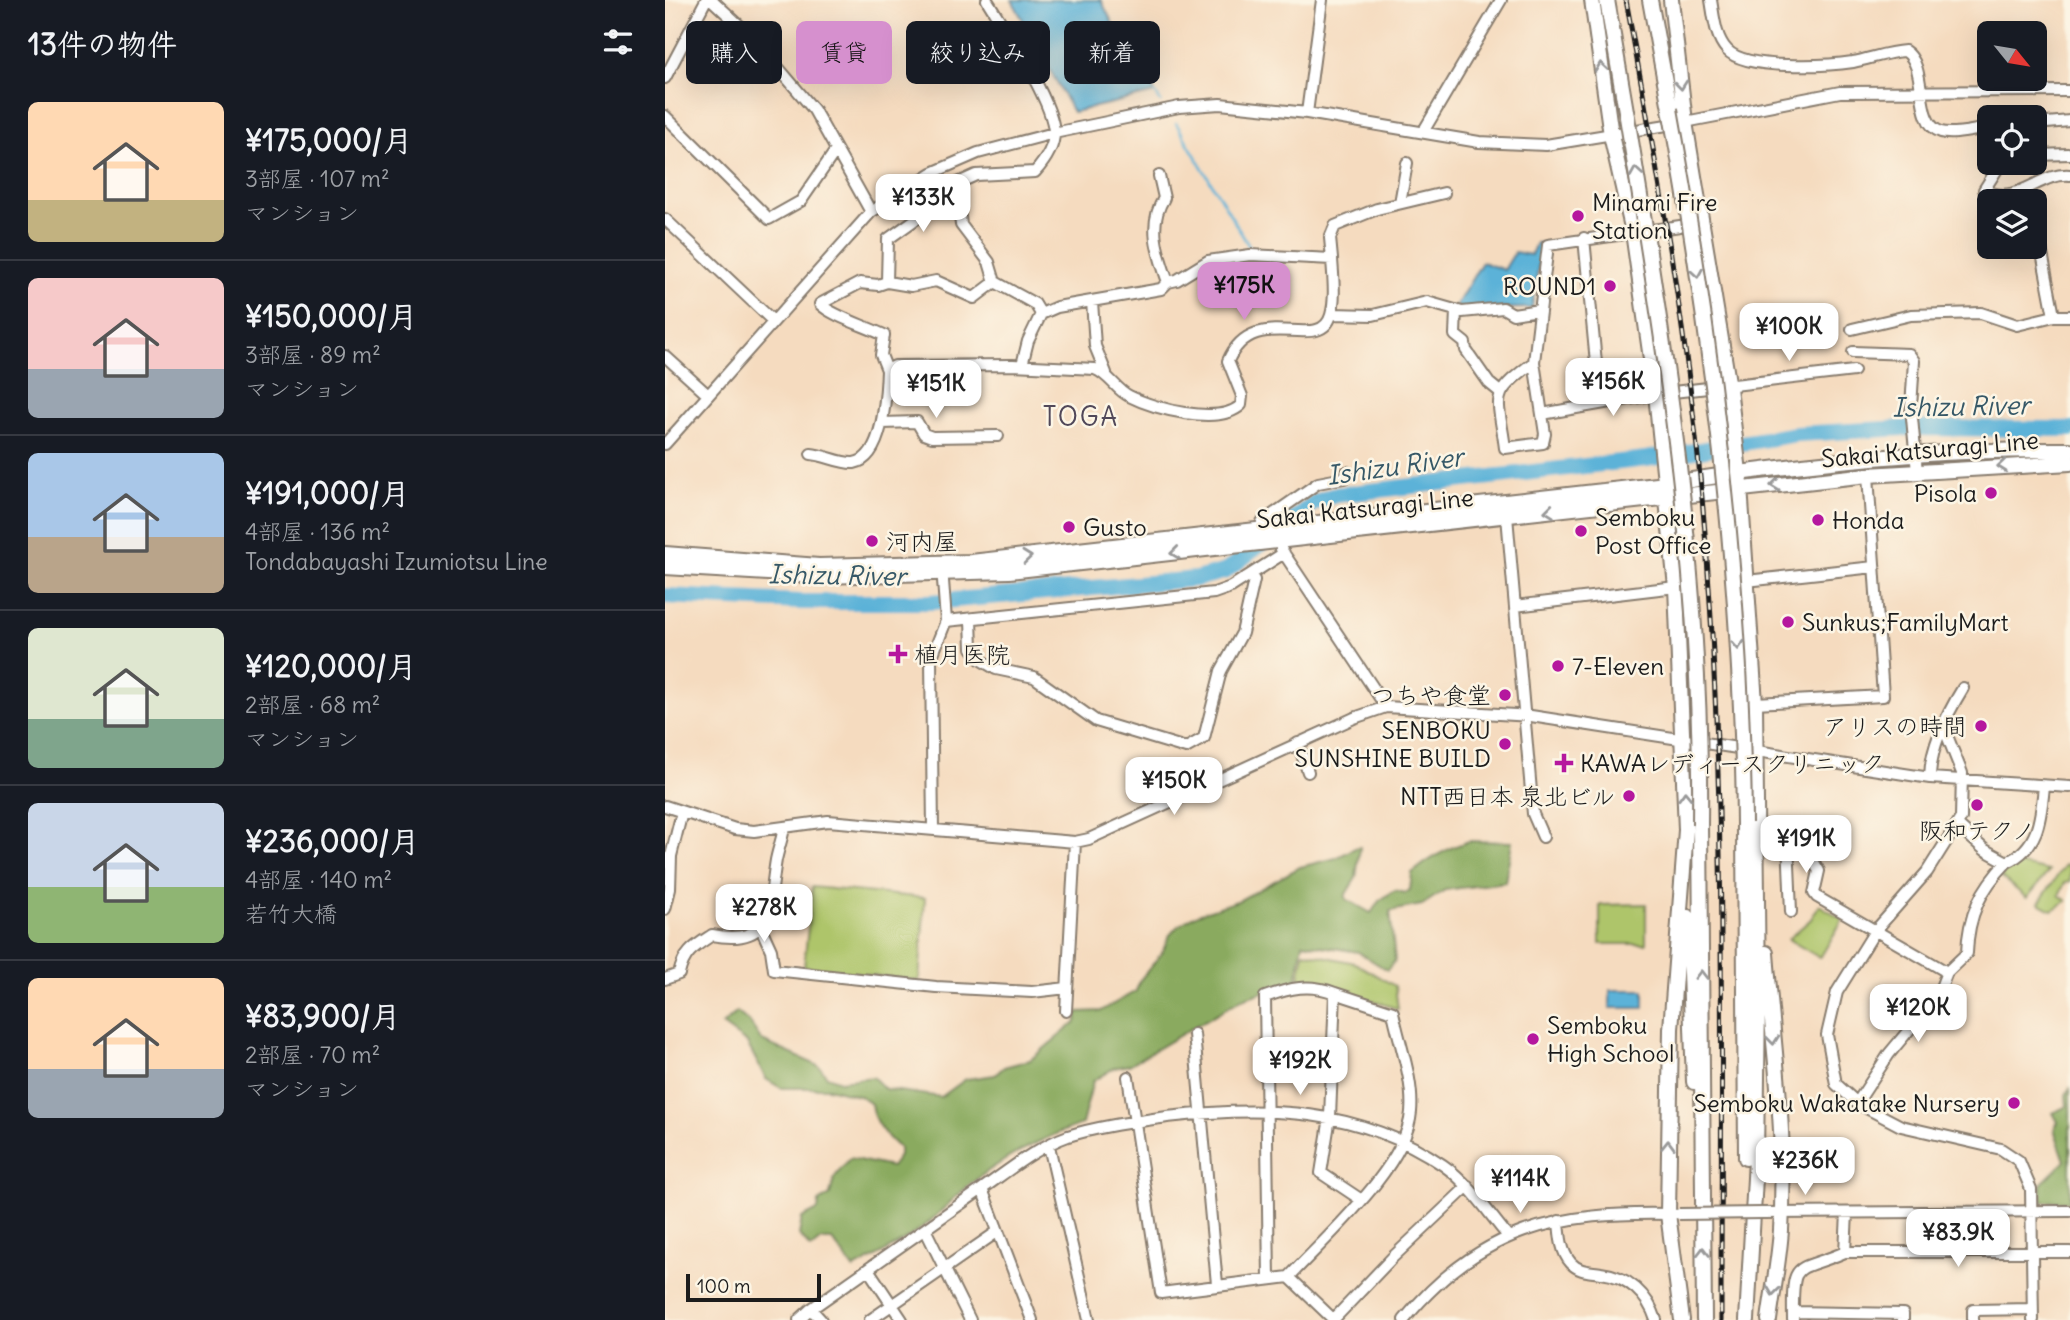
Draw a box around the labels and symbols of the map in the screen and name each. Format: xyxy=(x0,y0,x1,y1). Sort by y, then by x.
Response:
north arrow xyxy=(1977,21,2047,91)
one-way arrow xyxy=(1594,61,1609,73)
one-way arrow xyxy=(1674,79,1689,91)
one-way arrow xyxy=(1629,166,1644,177)
pin: ¥133K xyxy=(874,174,972,234)
place label: Minami Fire Station xyxy=(1592,187,1717,245)
marker: Minami Fire Station xyxy=(1570,208,1586,224)
pin: ¥175K xyxy=(1195,262,1293,322)
one-way arrow xyxy=(1689,267,1704,279)
place label: ROUND1 xyxy=(1503,271,1596,301)
marker: ROUND1 xyxy=(1602,278,1618,294)
pin: ¥100K xyxy=(1740,304,1838,363)
pin: ¥156K xyxy=(1564,358,1662,418)
pin: ¥151K xyxy=(887,360,985,420)
water label: Ishizu River xyxy=(1892,388,2033,424)
district label: TOGA xyxy=(1043,400,1119,433)
street label: Sakai Katsuragi Line xyxy=(1820,425,2040,473)
water label: Ishizu River xyxy=(1325,440,1469,492)
one-way arrow xyxy=(1996,458,2007,473)
one-way arrow xyxy=(1769,478,1781,493)
place label: Pisola xyxy=(1914,478,1977,508)
street label: Sakai Katsuragi Line xyxy=(1255,482,1475,534)
marker: Pisola xyxy=(1983,485,1999,501)
place label: Semboku Post Office xyxy=(1595,502,1712,560)
one-way arrow xyxy=(1543,503,1555,518)
place label: Honda xyxy=(1832,505,1904,535)
place label: Gusto xyxy=(1083,512,1147,542)
marker: Honda xyxy=(1810,512,1826,528)
marker: Gusto xyxy=(1061,519,1077,535)
marker: Semboku Post Office xyxy=(1573,523,1589,539)
place label: 河内屋 xyxy=(886,526,958,556)
marker: 河内屋 xyxy=(864,533,880,549)
one-way arrow xyxy=(1169,546,1181,561)
one-way arrow xyxy=(1021,549,1032,564)
water label: Ishizu River xyxy=(768,557,909,593)
place label: Sunkus;FamilyMart xyxy=(1802,607,2009,637)
marker: Sunkus;FamilyMart xyxy=(1780,614,1796,630)
place label: 植月医院 xyxy=(914,639,1010,669)
one-way arrow xyxy=(1731,639,1746,650)
marker: 植月医院 xyxy=(888,644,908,664)
place label: 7-Eleven xyxy=(1572,651,1664,681)
marker: 7-Eleven xyxy=(1550,658,1566,674)
place label: つちや食堂 xyxy=(1371,680,1491,710)
marker: つちや食堂 xyxy=(1497,687,1513,703)
place label: アリスの時間 xyxy=(1823,711,1967,741)
place label: SENBOKU SUNSHINE BUILD xyxy=(1295,715,1491,773)
marker: アリスの時間 xyxy=(1973,718,1989,734)
marker: SENBOKU SUNSHINE BUILD xyxy=(1497,736,1513,752)
place label: KAWAレディースクリニック xyxy=(1580,748,1885,778)
marker: KAWAレディースクリニック xyxy=(1554,753,1574,773)
pin: ¥150K xyxy=(1125,758,1223,817)
place label: NTT西日本 泉北ビル xyxy=(1400,781,1615,811)
marker: NTT西日本 泉北ビル xyxy=(1621,788,1637,804)
one-way arrow xyxy=(1678,790,1693,801)
marker: 阪和テクノ xyxy=(1969,797,1985,813)
place label: 阪和テクノ xyxy=(1919,815,2035,845)
pin: ¥191K xyxy=(1757,816,1855,875)
pin: ¥278K xyxy=(715,884,813,944)
one-way arrow xyxy=(1694,970,1709,981)
pin: ¥120K xyxy=(1869,984,1967,1044)
place label: Semboku High School xyxy=(1547,1010,1674,1068)
marker: Semboku High School xyxy=(1525,1031,1541,1047)
one-way arrow xyxy=(1765,1035,1780,1046)
pin: ¥192K xyxy=(1251,1038,1349,1097)
place label: Semboku Wakatake Nursery xyxy=(1693,1088,2000,1118)
marker: Semboku Wakatake Nursery xyxy=(2006,1095,2022,1111)
pin: ¥236K xyxy=(1756,1138,1854,1197)
one-way arrow xyxy=(1661,1140,1676,1151)
pin: ¥114K xyxy=(1471,1156,1569,1215)
pin: ¥83.9K xyxy=(1901,1210,2015,1269)
one-way arrow xyxy=(1695,1246,1711,1257)
scale bar xyxy=(686,1271,821,1303)
one-way arrow xyxy=(1765,1285,1780,1297)

